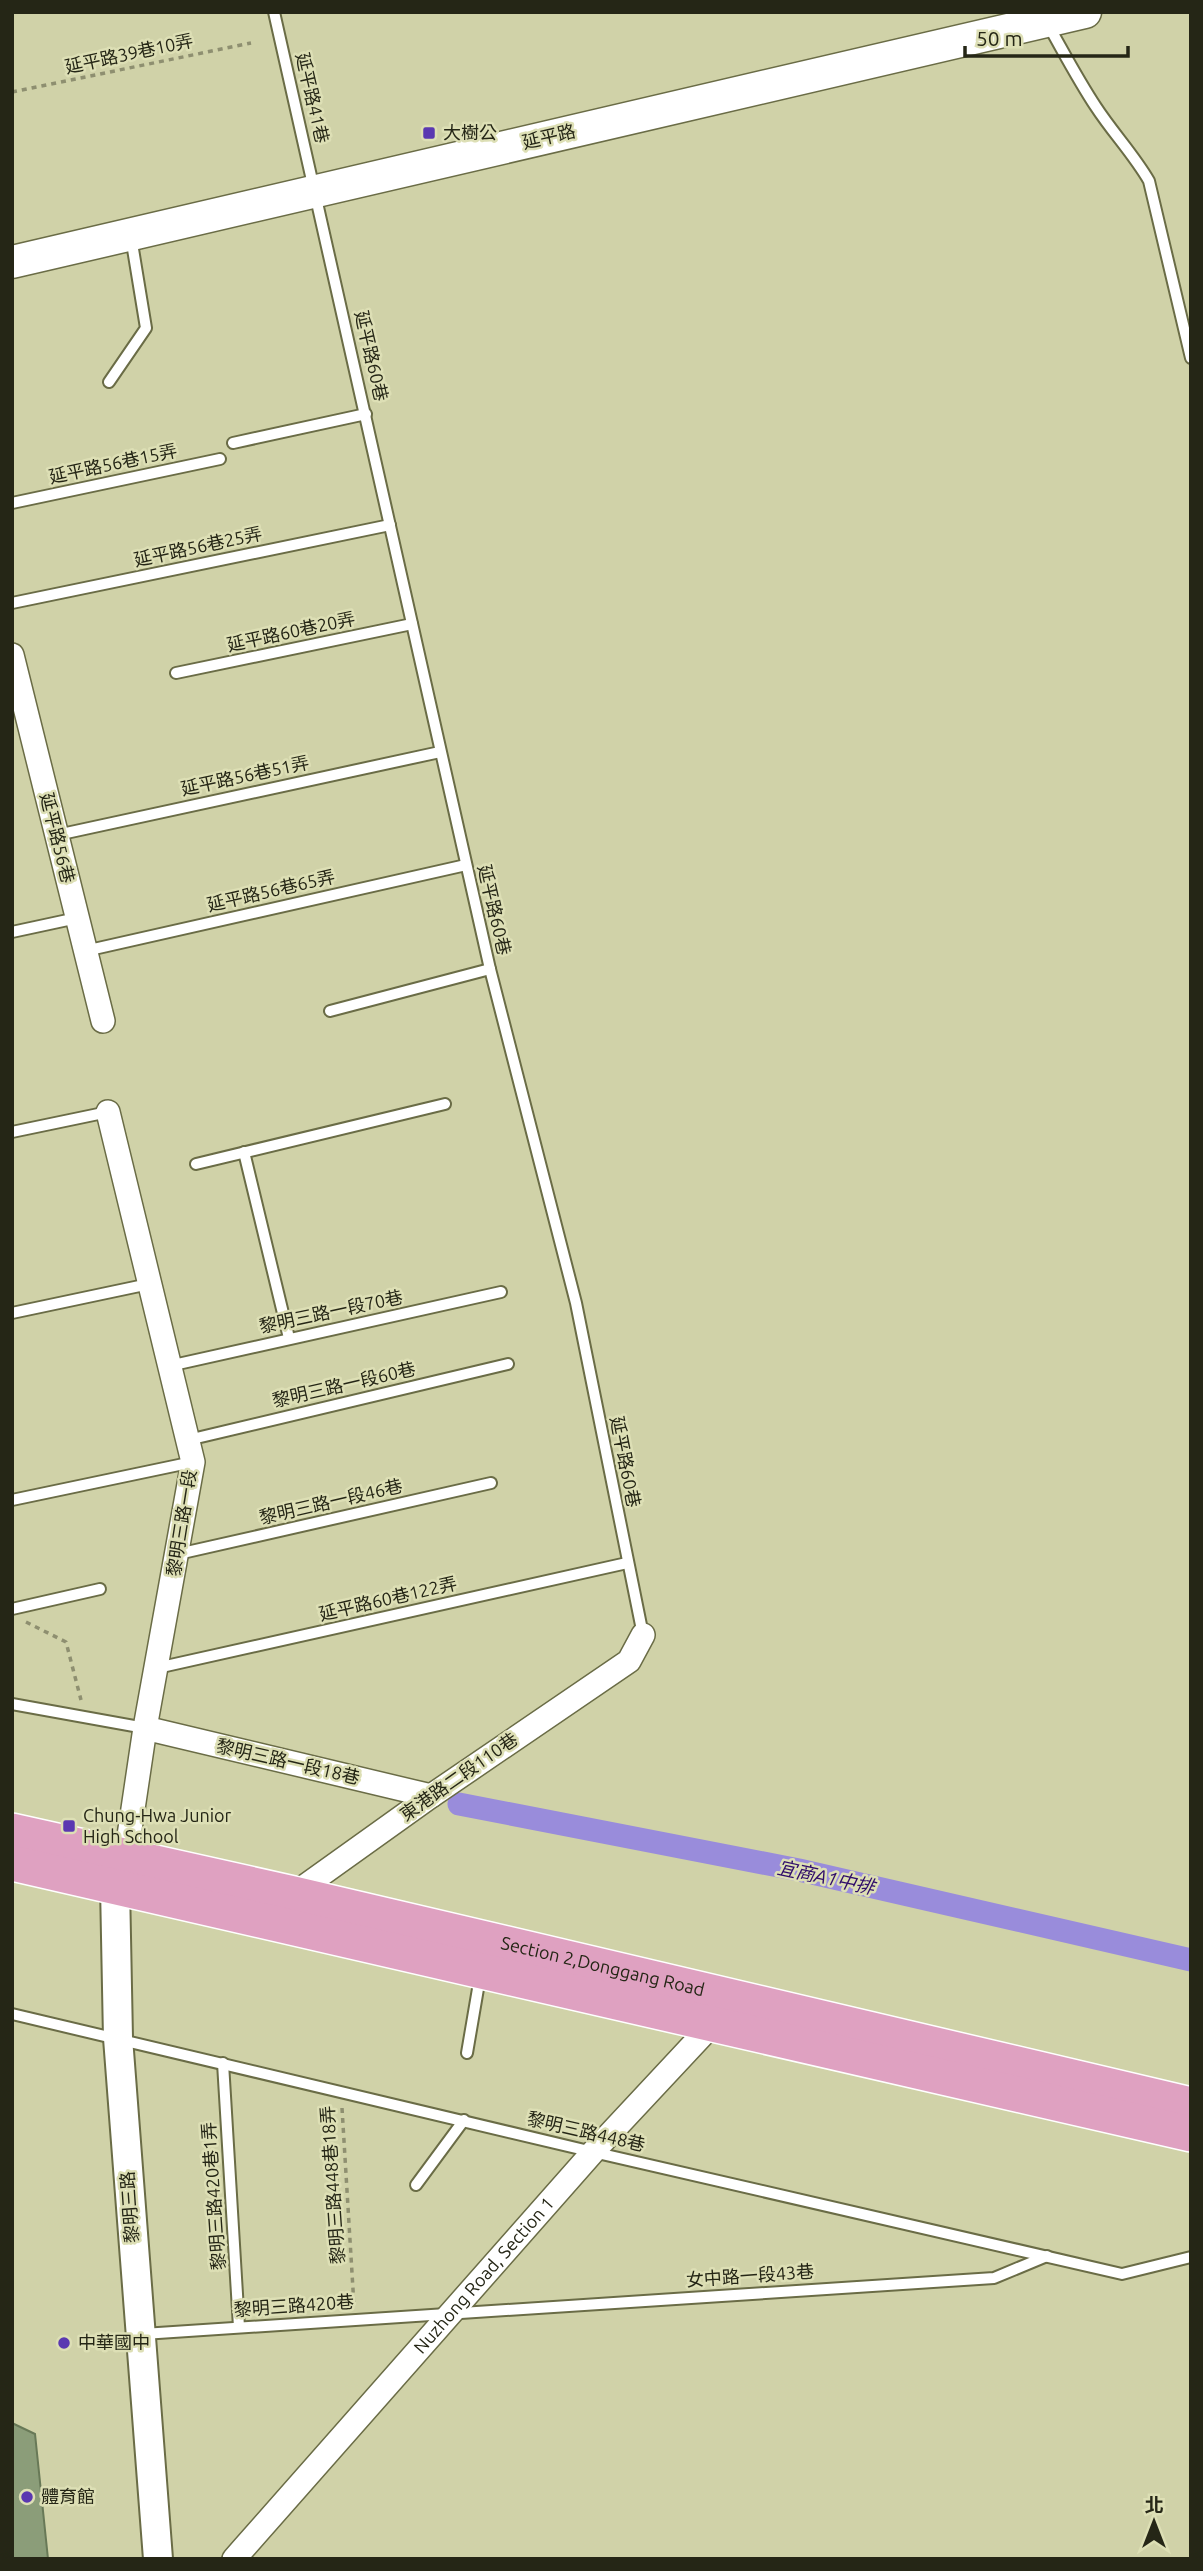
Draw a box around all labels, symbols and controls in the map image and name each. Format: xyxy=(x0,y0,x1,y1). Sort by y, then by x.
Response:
scale bar xyxy=(965,14,1128,58)
text: 50 m xyxy=(976,26,1023,50)
street label: 延平路39巷10弄 xyxy=(63,30,195,76)
street label: 延平路41巷 xyxy=(293,51,333,145)
street label: 延平路 xyxy=(520,120,577,152)
place label: 大樹公 xyxy=(443,122,497,142)
marker: 大樹公 xyxy=(421,125,437,141)
street label: 延平路60巷 xyxy=(352,309,392,403)
street label: 延平路56巷15弄 xyxy=(47,440,179,486)
street label: 延平路56巷25弄 xyxy=(132,523,264,569)
street label: 延平路60巷20弄 xyxy=(225,608,357,654)
street label: 延平路56巷51弄 xyxy=(179,752,311,798)
street label: 延平路56巷 xyxy=(37,791,79,885)
street label: 延平路60巷 xyxy=(475,863,515,957)
street label: 延平路56巷65弄 xyxy=(205,866,337,914)
street label: 黎明三路一段70巷 xyxy=(257,1286,404,1336)
street label: 黎明三路一段60巷 xyxy=(270,1358,417,1410)
street label: 延平路60巷 xyxy=(607,1415,645,1509)
street label: 黎明三路一段 xyxy=(163,1468,199,1578)
street label: 黎明三路一段46巷 xyxy=(257,1475,404,1527)
street label: 延平路60巷122弄 xyxy=(317,1572,459,1624)
street label: 東港路二段110巷 xyxy=(396,1728,521,1824)
street label: 黎明三路一段18巷 xyxy=(215,1735,362,1787)
place label: Chung-Hwa Junior High School xyxy=(83,1805,232,1846)
marker: Chung-Hwa Junior High School xyxy=(61,1818,77,1834)
water label: 宜商A1中排 xyxy=(775,1856,880,1899)
street label: Section 2,Donggang Road xyxy=(499,1932,707,1999)
street label: 黎明三路448巷18弄 xyxy=(316,2105,348,2265)
street label: 黎明三路448巷 xyxy=(525,2108,647,2154)
street label: 黎明三路420巷1弄 xyxy=(198,2121,228,2271)
street label: 黎明三路 xyxy=(117,2170,141,2244)
street label: Nuzhong Road, Section 1 xyxy=(409,2193,557,2357)
street label: 女中路一段43巷 xyxy=(685,2261,815,2289)
street label: 黎明三路420巷 xyxy=(233,2291,355,2319)
place label: 中華國中 xyxy=(78,2332,150,2352)
marker: 中華國中 xyxy=(56,2335,72,2351)
place label: 體育館 xyxy=(41,2486,95,2506)
north arrow xyxy=(1119,2487,1189,2557)
marker: 體育館 xyxy=(19,2489,35,2505)
text: 北 xyxy=(1144,2494,1164,2516)

